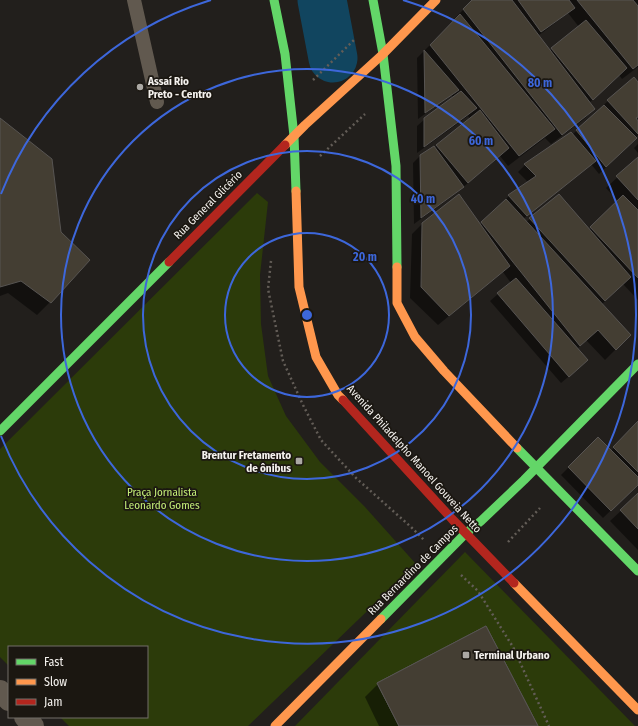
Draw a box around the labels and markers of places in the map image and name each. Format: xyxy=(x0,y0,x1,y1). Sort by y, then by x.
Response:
place label: Assaí Rio Preto - Centro xyxy=(147,75,212,101)
marker: Assaí Rio Preto - Centro xyxy=(135,82,145,92)
centre of rings xyxy=(300,308,314,322)
place label: Brentur Fretamento de ônibus xyxy=(202,449,291,475)
marker: Brentur Fretamento de ônibus xyxy=(294,456,304,466)
place label: Terminal Urbano xyxy=(474,649,550,662)
marker: Terminal Urbano xyxy=(461,650,471,660)

